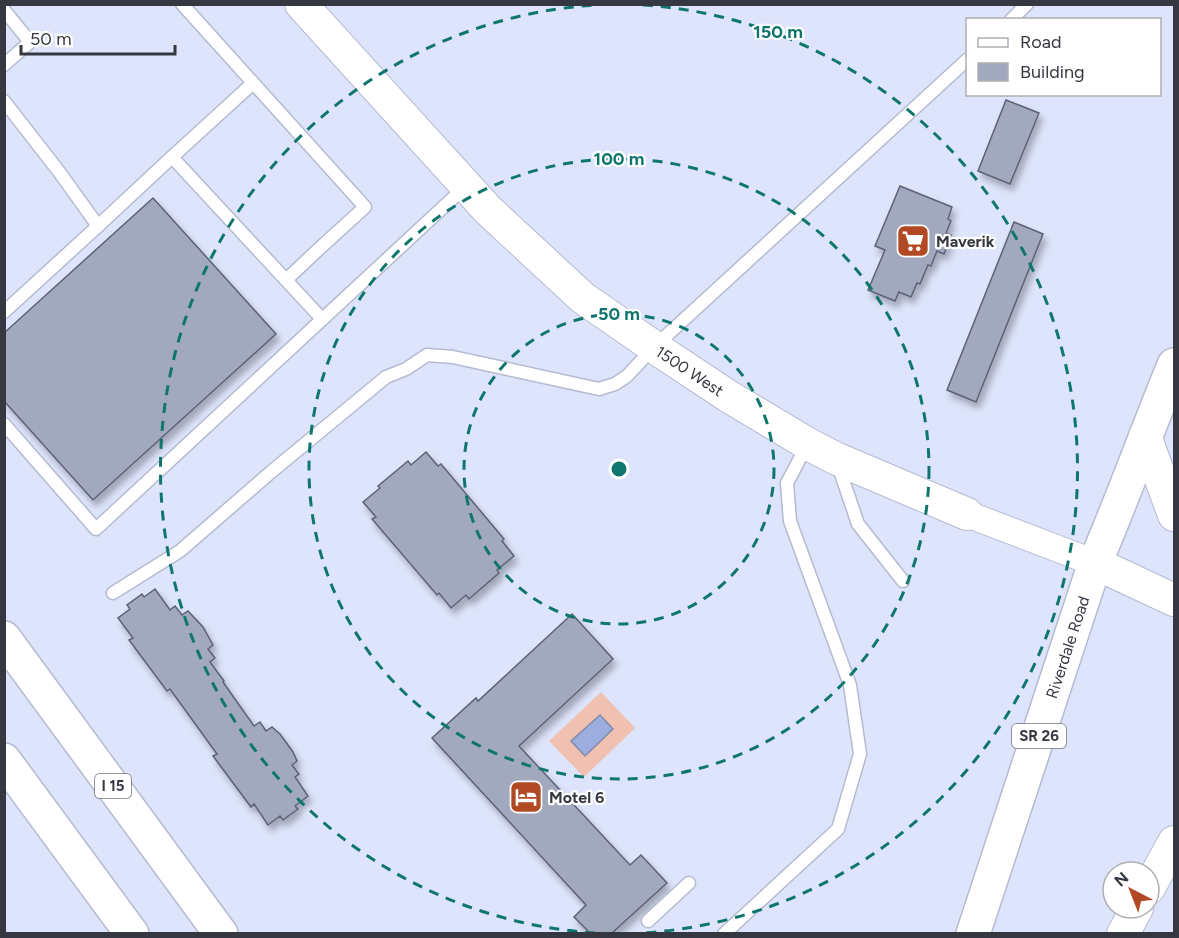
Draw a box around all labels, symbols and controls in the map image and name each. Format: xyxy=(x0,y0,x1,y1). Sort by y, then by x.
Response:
scale bar xyxy=(21,18,176,56)
legend xyxy=(966,18,1161,96)
text: 150 m xyxy=(753,21,803,43)
text: 50 m xyxy=(30,28,72,50)
text: Road xyxy=(1020,31,1061,53)
text: Building xyxy=(1020,61,1085,83)
text: 100 m xyxy=(594,148,644,170)
supermarket icon: Maverik xyxy=(895,223,931,259)
place label: Maverik xyxy=(936,232,995,251)
text: 50 m xyxy=(598,303,640,325)
street label: 1500 West xyxy=(652,342,727,400)
centre of rings xyxy=(609,459,629,479)
street label: Riverdale Road xyxy=(1042,594,1094,701)
road number: SR 26 xyxy=(1012,724,1066,748)
road number: I 15 xyxy=(95,774,131,798)
hotel icon: Motel 6 xyxy=(508,779,544,815)
place label: Motel 6 xyxy=(549,788,604,807)
north arrow xyxy=(1101,860,1161,920)
text: N xyxy=(1110,868,1132,890)

